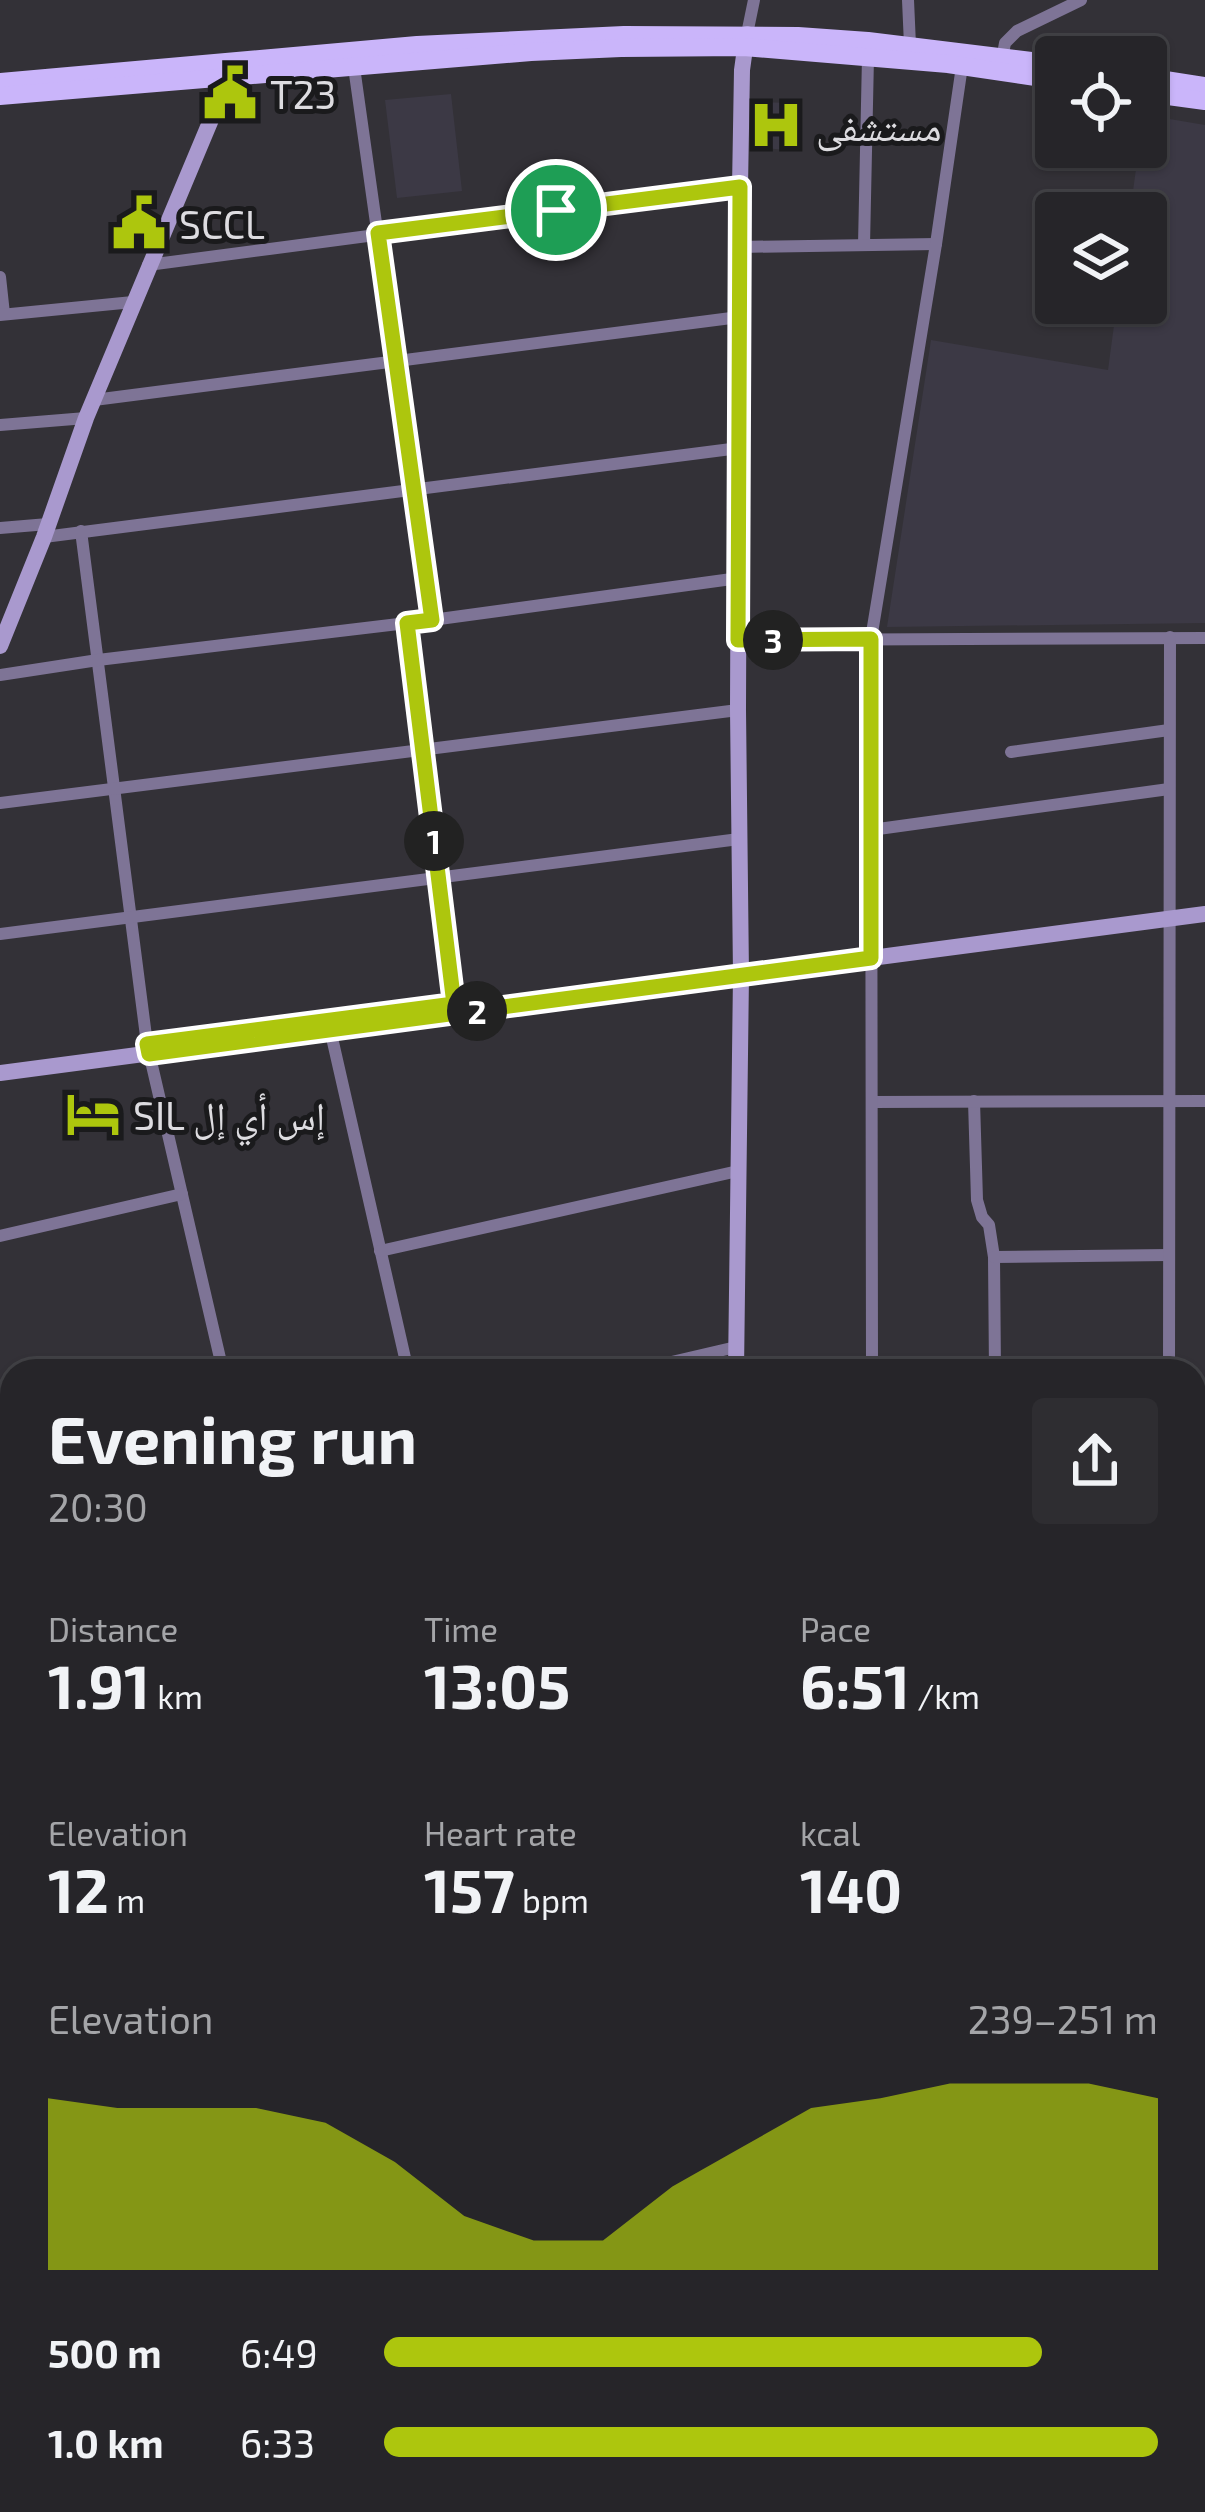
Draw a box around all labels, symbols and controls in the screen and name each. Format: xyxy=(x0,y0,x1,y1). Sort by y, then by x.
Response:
map controls xyxy=(1035,36,1167,324)
button: locate xyxy=(1035,36,1167,168)
public building icon: T23 xyxy=(201,64,259,122)
place label: T23 xyxy=(270,70,336,117)
hospital icon: مستشفى xyxy=(747,96,805,154)
place label: مستشفى xyxy=(816,102,941,152)
pin xyxy=(505,159,607,261)
icon: arrive xyxy=(523,177,589,243)
button: layers xyxy=(1035,192,1167,324)
public building icon: SCCL xyxy=(110,194,168,252)
place label: SCCL xyxy=(179,200,265,247)
pin: 3 xyxy=(743,610,803,670)
text: 3 xyxy=(764,620,782,660)
pin: 1 xyxy=(404,811,464,871)
text: 1 xyxy=(427,821,441,861)
pin: 2 xyxy=(447,981,507,1041)
text: 2 xyxy=(467,991,487,1031)
hotel icon: SIL إس أي إل xyxy=(64,1085,122,1143)
place label: SIL إس أي إل xyxy=(133,1091,325,1147)
text: Evening run xyxy=(48,1398,417,1477)
button: share xyxy=(1032,1398,1158,1524)
text: 20:30 xyxy=(48,1483,148,1530)
text: Distance xyxy=(48,1609,178,1649)
text: Time xyxy=(424,1609,498,1649)
text: Pace xyxy=(800,1609,871,1649)
text: 1.91 xyxy=(48,1649,150,1721)
text: 13:05 xyxy=(424,1649,570,1721)
text: 6:51 xyxy=(800,1649,910,1721)
text: km xyxy=(150,1676,203,1716)
text: /km xyxy=(910,1676,980,1716)
text: Elevation xyxy=(48,1813,188,1853)
text: Heart rate xyxy=(424,1813,577,1853)
text: kcal xyxy=(800,1813,860,1853)
text: 12 xyxy=(48,1853,109,1925)
text: 157 xyxy=(424,1853,515,1925)
text: 140 xyxy=(800,1853,902,1925)
text: m xyxy=(109,1880,145,1920)
text: bpm xyxy=(515,1880,589,1920)
text: Elevation xyxy=(48,1995,213,2042)
text: 239–251 m xyxy=(968,1995,1158,2042)
text: 500 m xyxy=(48,2329,162,2376)
text: 6:49 xyxy=(240,2329,318,2376)
text: 1.0 km xyxy=(48,2419,164,2466)
text: 6:33 xyxy=(240,2419,315,2466)

